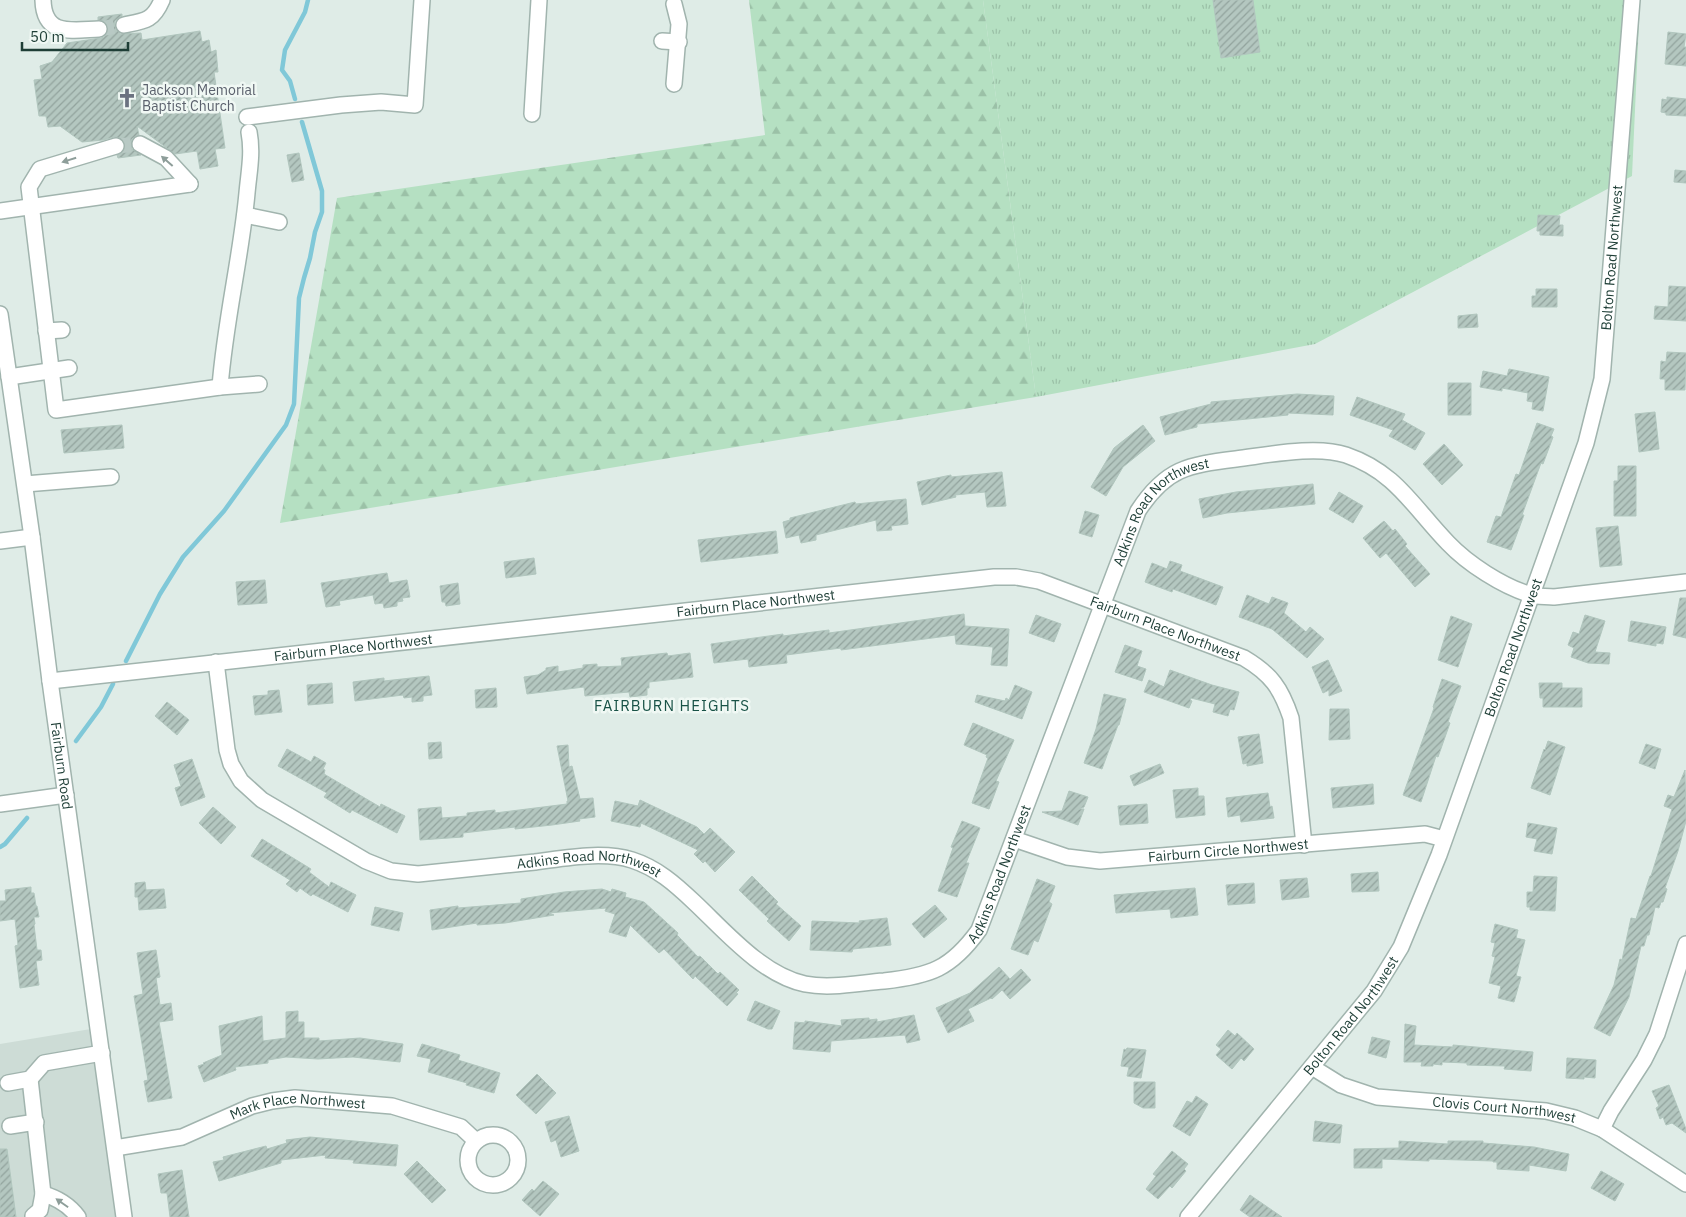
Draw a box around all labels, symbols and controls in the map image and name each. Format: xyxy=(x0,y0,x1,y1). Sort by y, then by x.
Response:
scale bar xyxy=(22,20,129,52)
text: 50 m xyxy=(30,27,65,46)
place label: Jackson Memorial Baptist Church xyxy=(142,81,256,115)
church icon: Jackson Memorial Baptist Church xyxy=(116,87,138,109)
one-way arrow xyxy=(162,155,174,167)
one-way arrow xyxy=(62,157,77,164)
street label: Bolton Road Northwest xyxy=(1597,184,1626,331)
street label: Adkins Road Northwest xyxy=(1109,454,1211,569)
street label: Bolton Road Northwest xyxy=(1480,576,1546,719)
street label: Fairburn Place Northwest xyxy=(676,586,836,621)
street label: Fairburn Place Northwest xyxy=(1088,592,1243,665)
street label: Fairburn Place Northwest xyxy=(273,630,433,665)
district label: FAIRBURN HEIGHTS xyxy=(594,696,750,715)
street label: Fairburn Road xyxy=(47,721,77,811)
street label: Adkins Road Northwest xyxy=(963,802,1035,947)
street label: Fairburn Circle Northwest xyxy=(1147,835,1309,866)
street label: Adkins Road Northwest xyxy=(516,847,665,881)
street label: Bolton Road Northwest xyxy=(1299,953,1402,1079)
street label: Mark Place Northwest xyxy=(227,1089,366,1124)
street label: Clovis Court Northwest xyxy=(1432,1093,1578,1127)
one-way arrow xyxy=(56,1198,69,1208)

